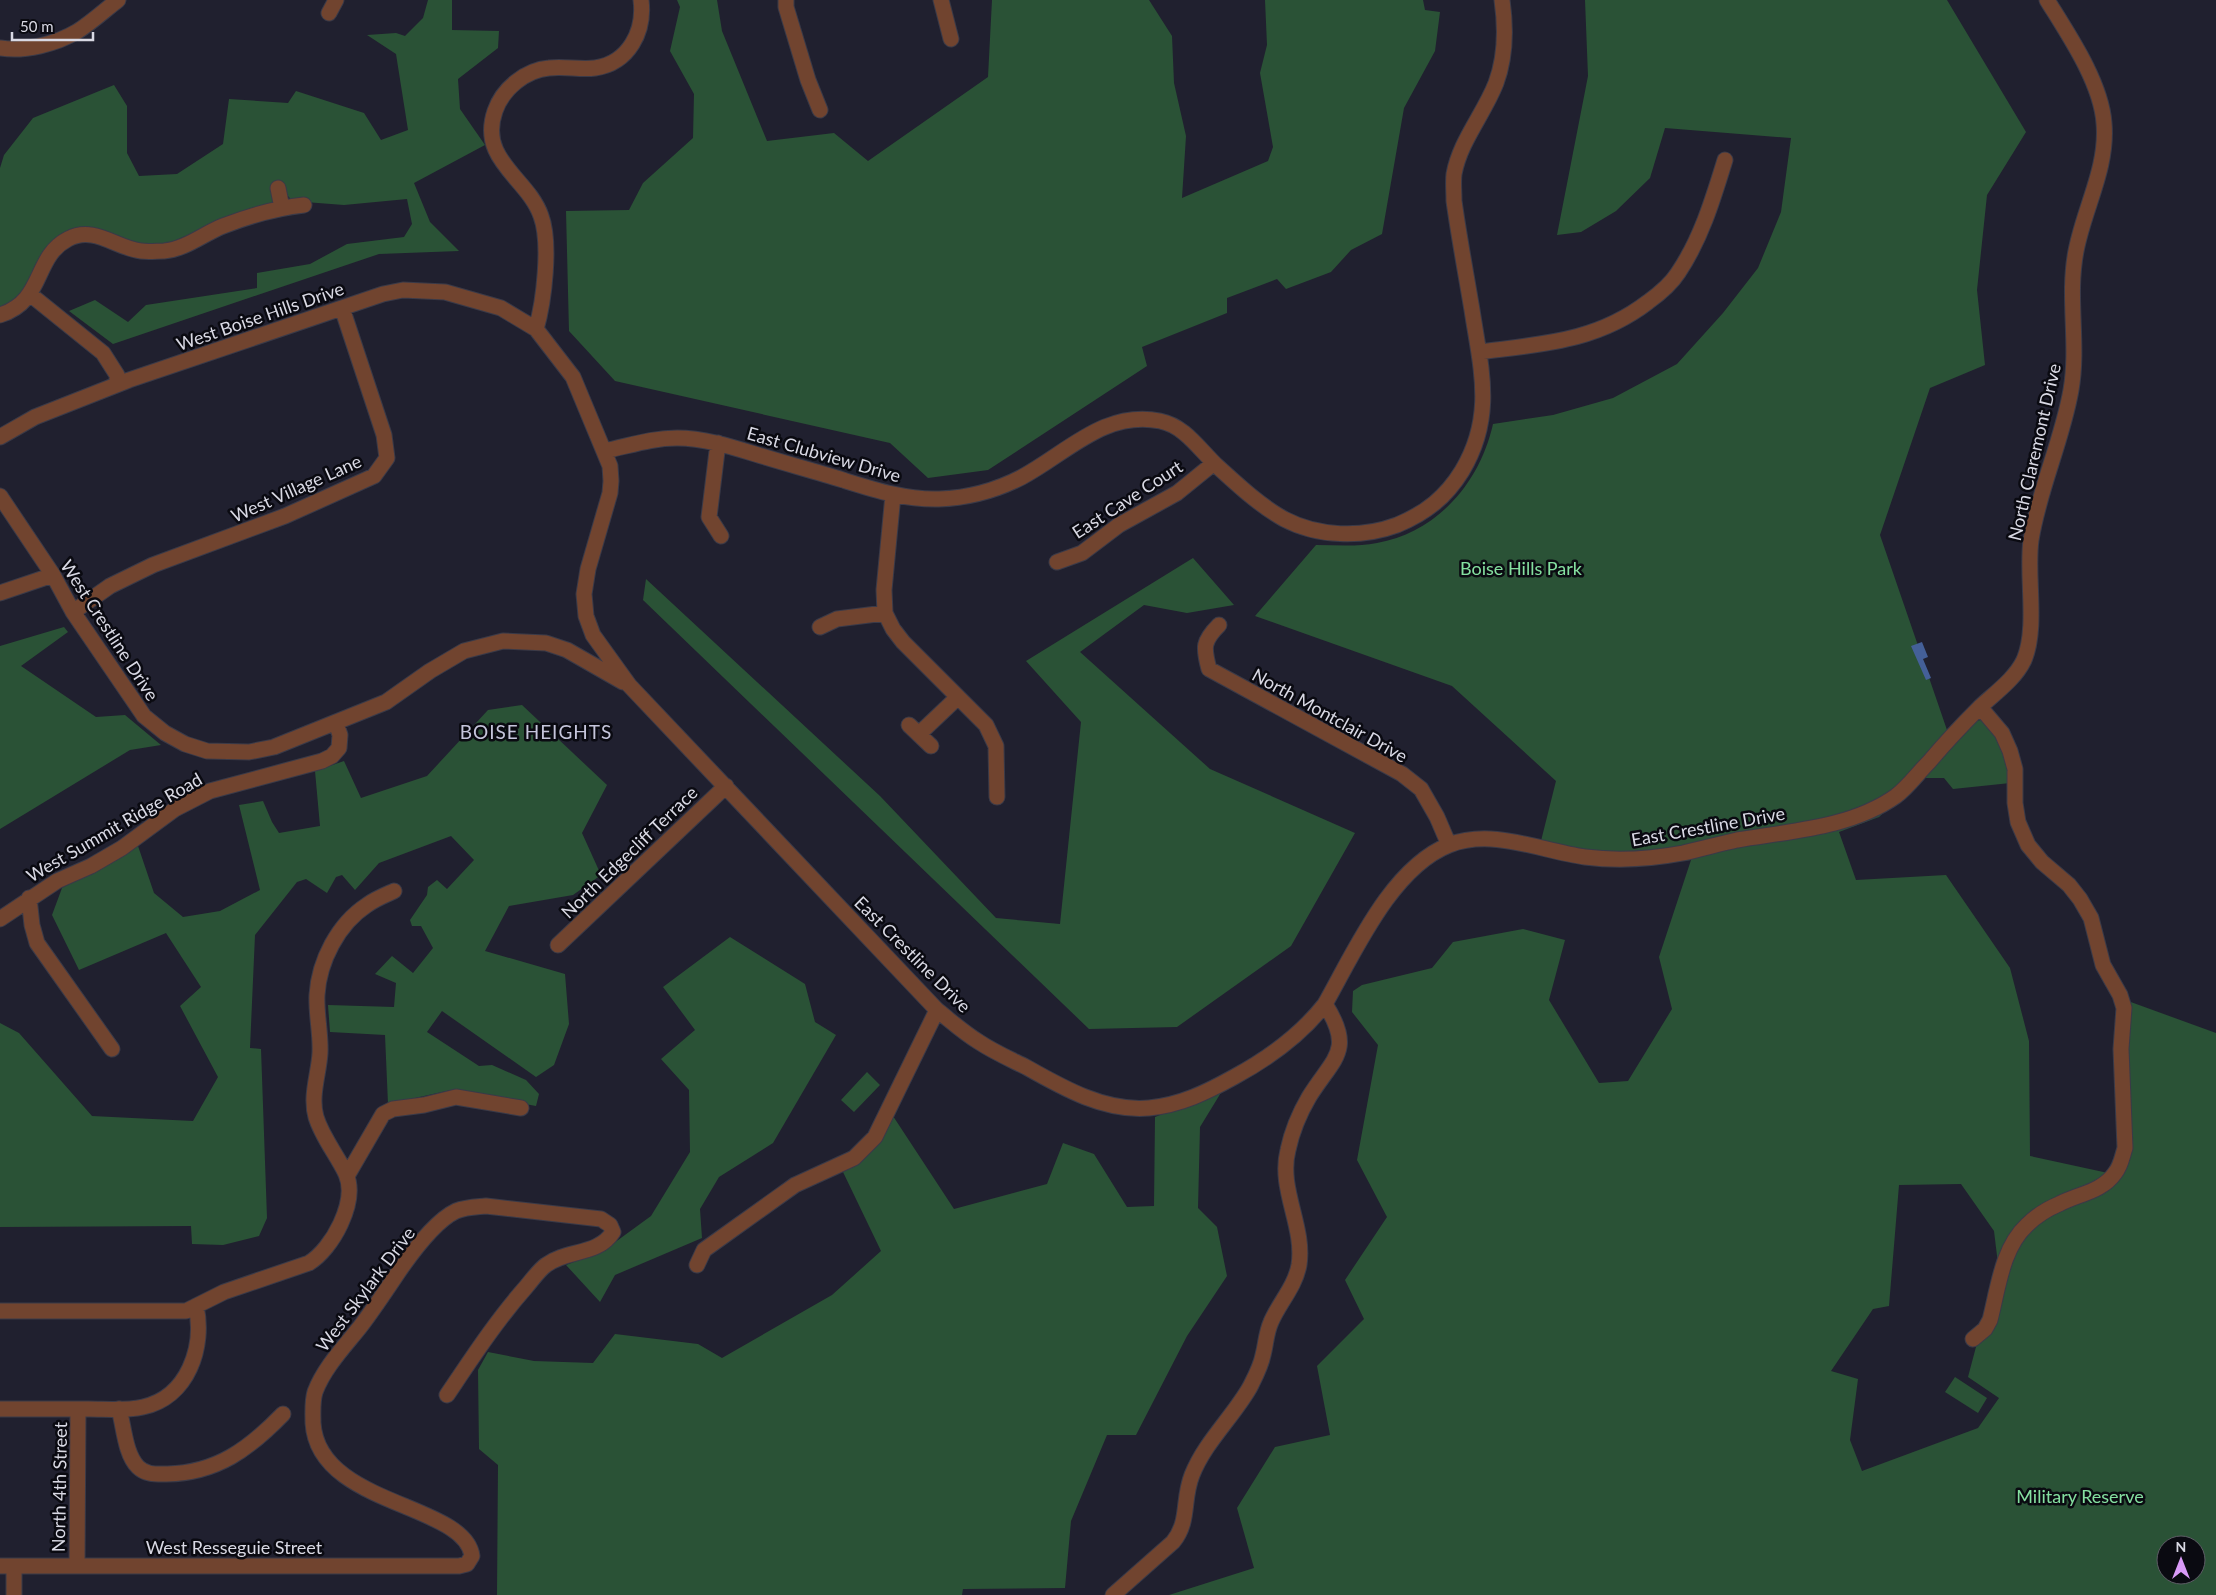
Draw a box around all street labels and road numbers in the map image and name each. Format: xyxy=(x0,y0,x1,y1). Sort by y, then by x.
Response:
street label: West Boise Hills Drive xyxy=(173,277,347,355)
street label: North Claremont Drive xyxy=(2003,361,2065,543)
street label: East Clubview Drive xyxy=(745,422,903,486)
street label: West Village Lane xyxy=(227,449,365,527)
street label: East Cave Court xyxy=(1068,455,1187,543)
street label: West Crestline Drive xyxy=(56,555,164,705)
street label: North Montclair Drive xyxy=(1249,663,1411,767)
street label: West Summit Ridge Road xyxy=(22,768,206,886)
street label: North Edgecliff Terrace xyxy=(556,781,702,923)
street label: East Crestline Drive xyxy=(1629,802,1787,850)
street label: East Crestline Drive xyxy=(850,891,976,1017)
street label: West Skylark Drive xyxy=(311,1222,419,1356)
street label: North 4th Street xyxy=(47,1421,71,1552)
street label: West Resseguie Street xyxy=(146,1536,323,1558)

